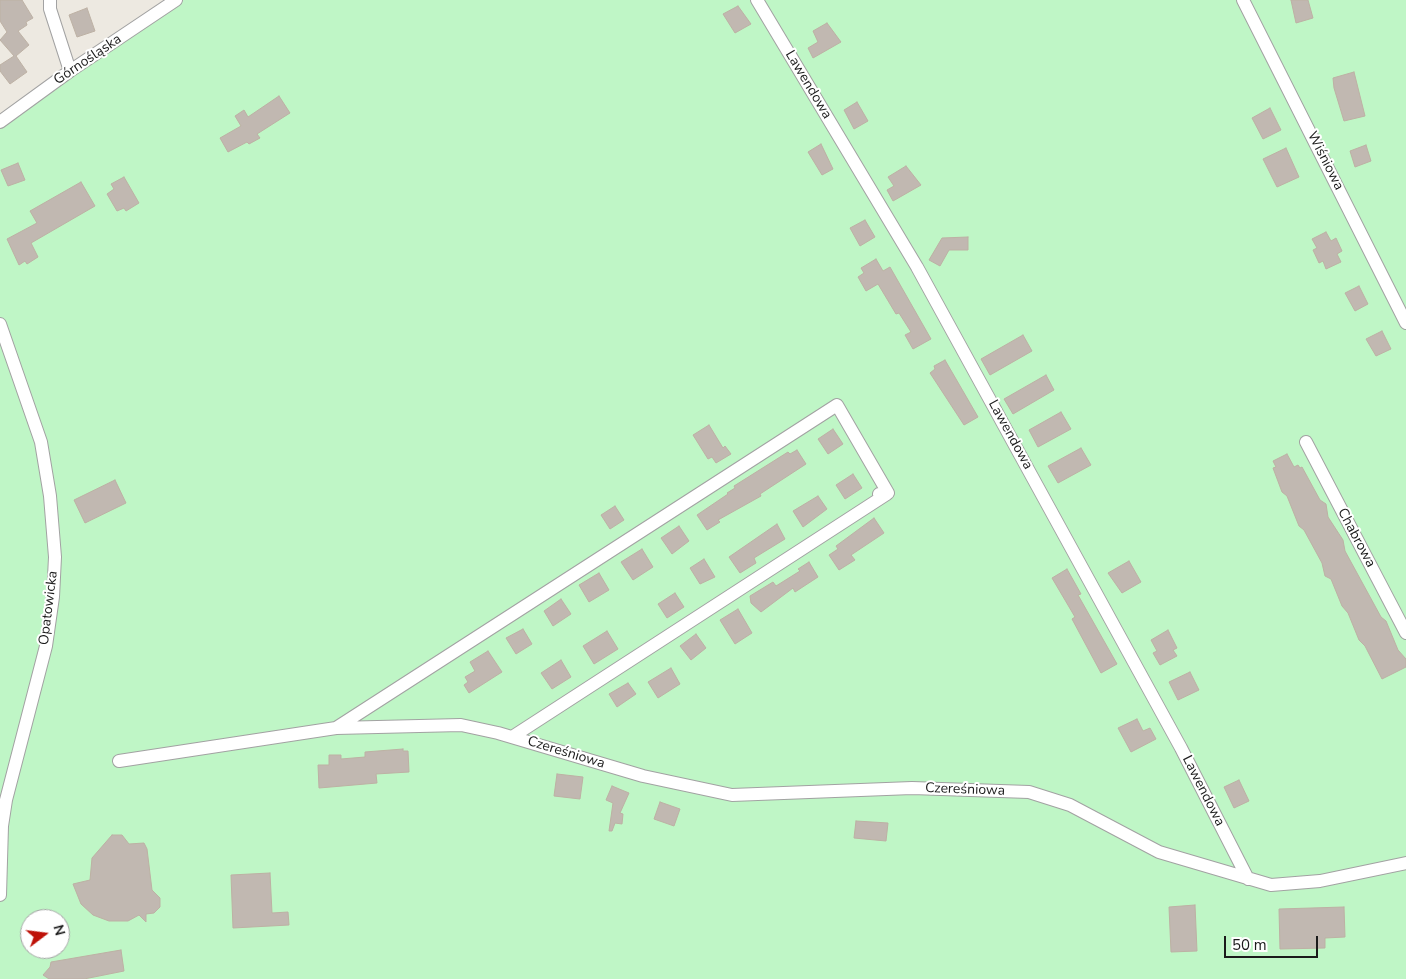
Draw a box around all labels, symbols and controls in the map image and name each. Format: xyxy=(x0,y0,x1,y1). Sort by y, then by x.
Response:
street label: Górnośląska xyxy=(51,31,125,89)
street label: Lawendowa xyxy=(781,48,835,122)
street label: Wiśniowa xyxy=(1303,129,1347,193)
street label: Lawendowa xyxy=(984,397,1036,473)
street label: Chabrowa xyxy=(1333,506,1379,570)
street label: Opatowicka xyxy=(36,570,62,646)
street label: Czereśniowa xyxy=(525,733,607,773)
street label: Lawendowa xyxy=(1178,753,1228,829)
street label: Czereśniowa xyxy=(925,780,1005,800)
north arrow xyxy=(20,909,70,959)
text: N xyxy=(48,923,70,938)
scale bar xyxy=(1226,926,1320,958)
text: 50 m xyxy=(1232,935,1267,955)

